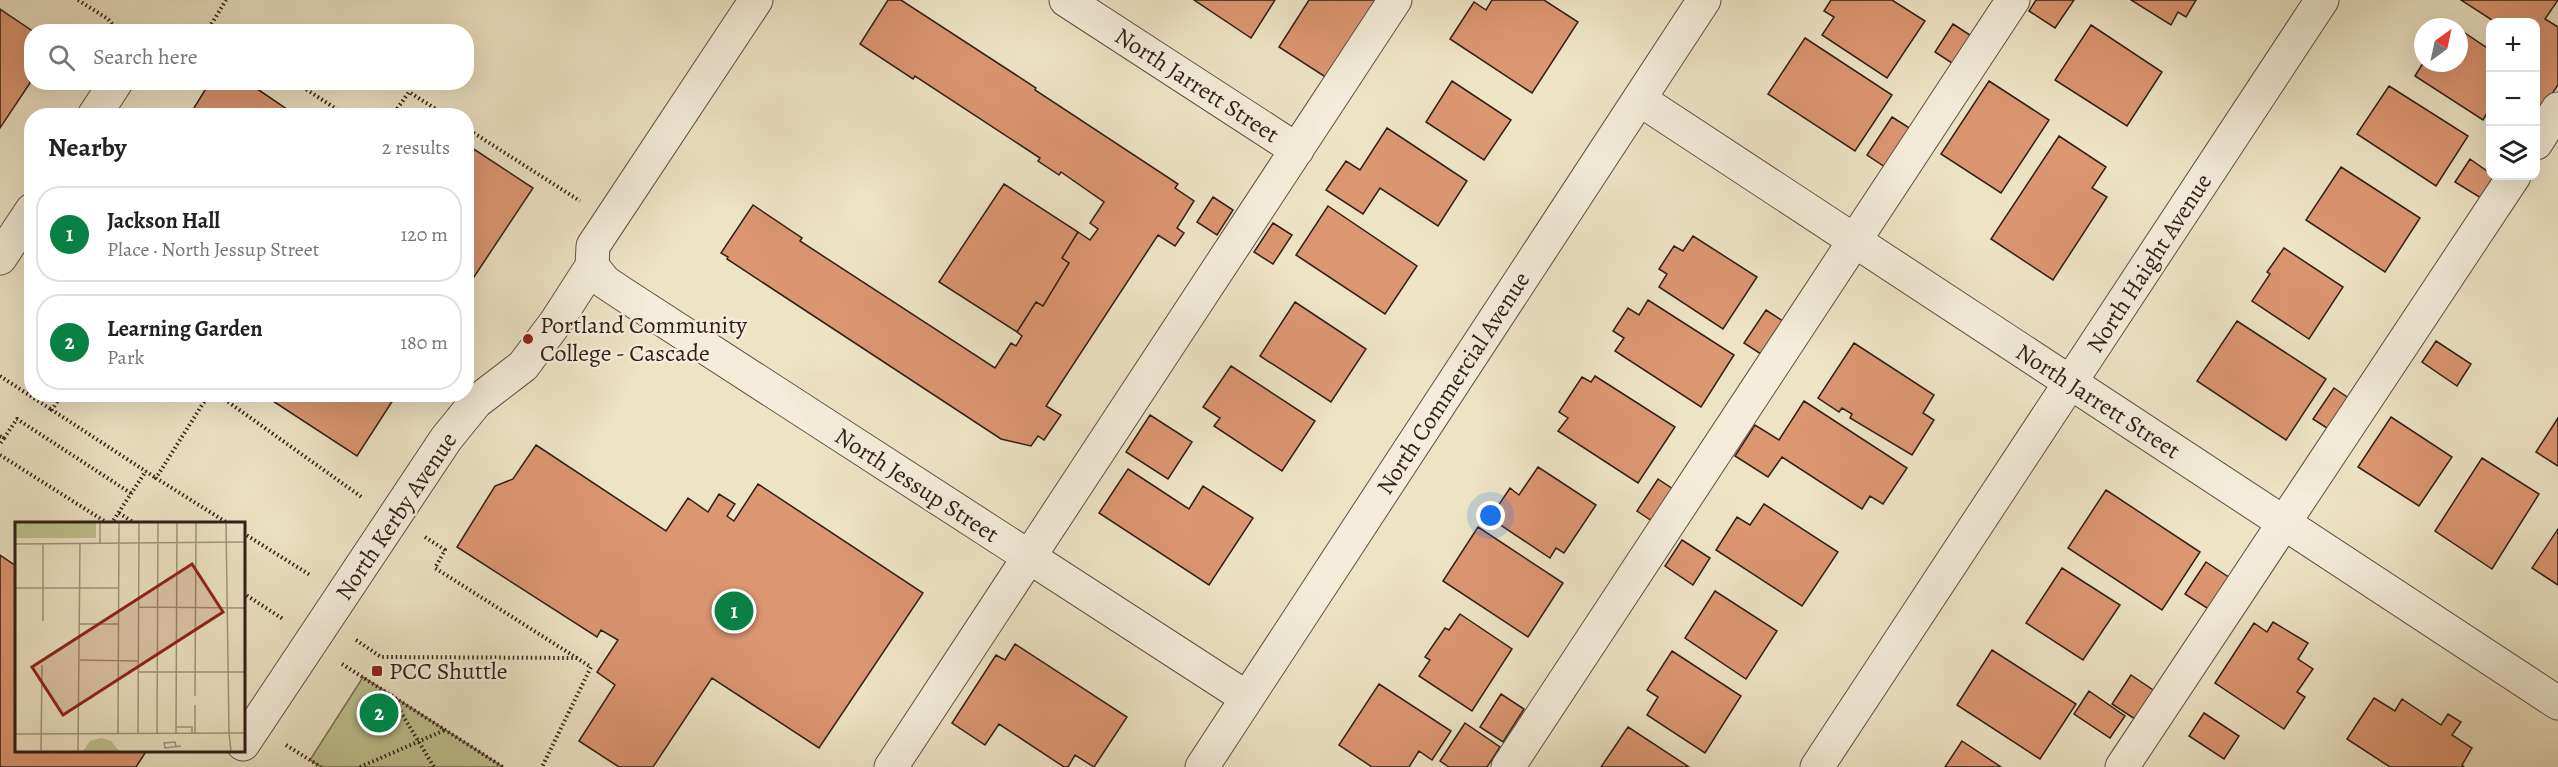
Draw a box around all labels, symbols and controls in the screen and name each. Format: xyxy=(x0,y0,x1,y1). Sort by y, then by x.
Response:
north arrow xyxy=(2414,18,2468,72)
map controls xyxy=(2486,18,2540,180)
button: + xyxy=(2486,18,2540,72)
street label: North Jarrett Street xyxy=(1109,20,1286,150)
search box xyxy=(24,24,474,90)
icon: search xyxy=(45,41,78,74)
text: Search here xyxy=(93,42,198,72)
button: − xyxy=(2486,72,2540,126)
button: layers xyxy=(2486,126,2540,180)
text: Nearby xyxy=(48,130,127,165)
text: 2 results xyxy=(382,134,450,161)
street label: North Haight Avenue xyxy=(2079,167,2219,359)
text: Jackson Hall xyxy=(107,206,220,236)
text: 1 xyxy=(66,221,73,248)
text: 120 m xyxy=(400,221,448,248)
text: Place · North Jessup Street xyxy=(107,236,319,263)
street label: North Commercial Avenue xyxy=(1369,265,1537,501)
place label: Portland Community College - Cascade xyxy=(540,309,747,369)
text: Learning Garden xyxy=(107,314,263,344)
text: 2 xyxy=(65,329,74,356)
text: 180 m xyxy=(400,329,448,356)
marker: Portland Community College - Cascade xyxy=(521,332,535,346)
street label: North Jarrett Street xyxy=(2010,336,2187,466)
text: Park xyxy=(107,344,145,371)
street label: North Jessup Street xyxy=(829,420,1005,550)
street label: North Kerby Avenue xyxy=(328,426,464,606)
your location xyxy=(1476,501,1505,530)
inset map xyxy=(15,522,244,752)
pin: 1 xyxy=(714,588,754,634)
place label: PCC Shuttle xyxy=(389,655,507,687)
marker: PCC Shuttle xyxy=(370,664,384,678)
pin: 2 xyxy=(360,690,398,736)

